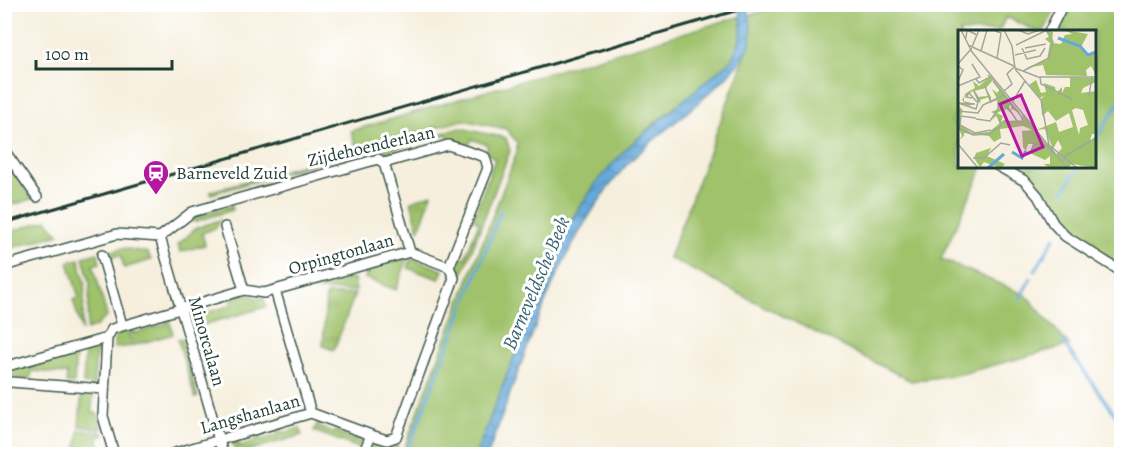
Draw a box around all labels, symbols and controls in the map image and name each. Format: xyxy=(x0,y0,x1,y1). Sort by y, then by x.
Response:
inset map xyxy=(958,30,1096,168)
scale bar xyxy=(36,33,172,71)
text: 100 m xyxy=(45,42,89,66)
street label: Zijdehoenderlaan xyxy=(305,120,437,172)
station icon: Barneveld Zuid xyxy=(141,158,171,196)
place label: Barneveld Zuid xyxy=(176,161,288,185)
water label: Barneveldsche Beek xyxy=(496,212,576,354)
street label: Orpingtonlaan xyxy=(285,227,397,281)
street label: Minorcalaan xyxy=(183,293,231,389)
street label: Langshanlaan xyxy=(197,388,303,440)

